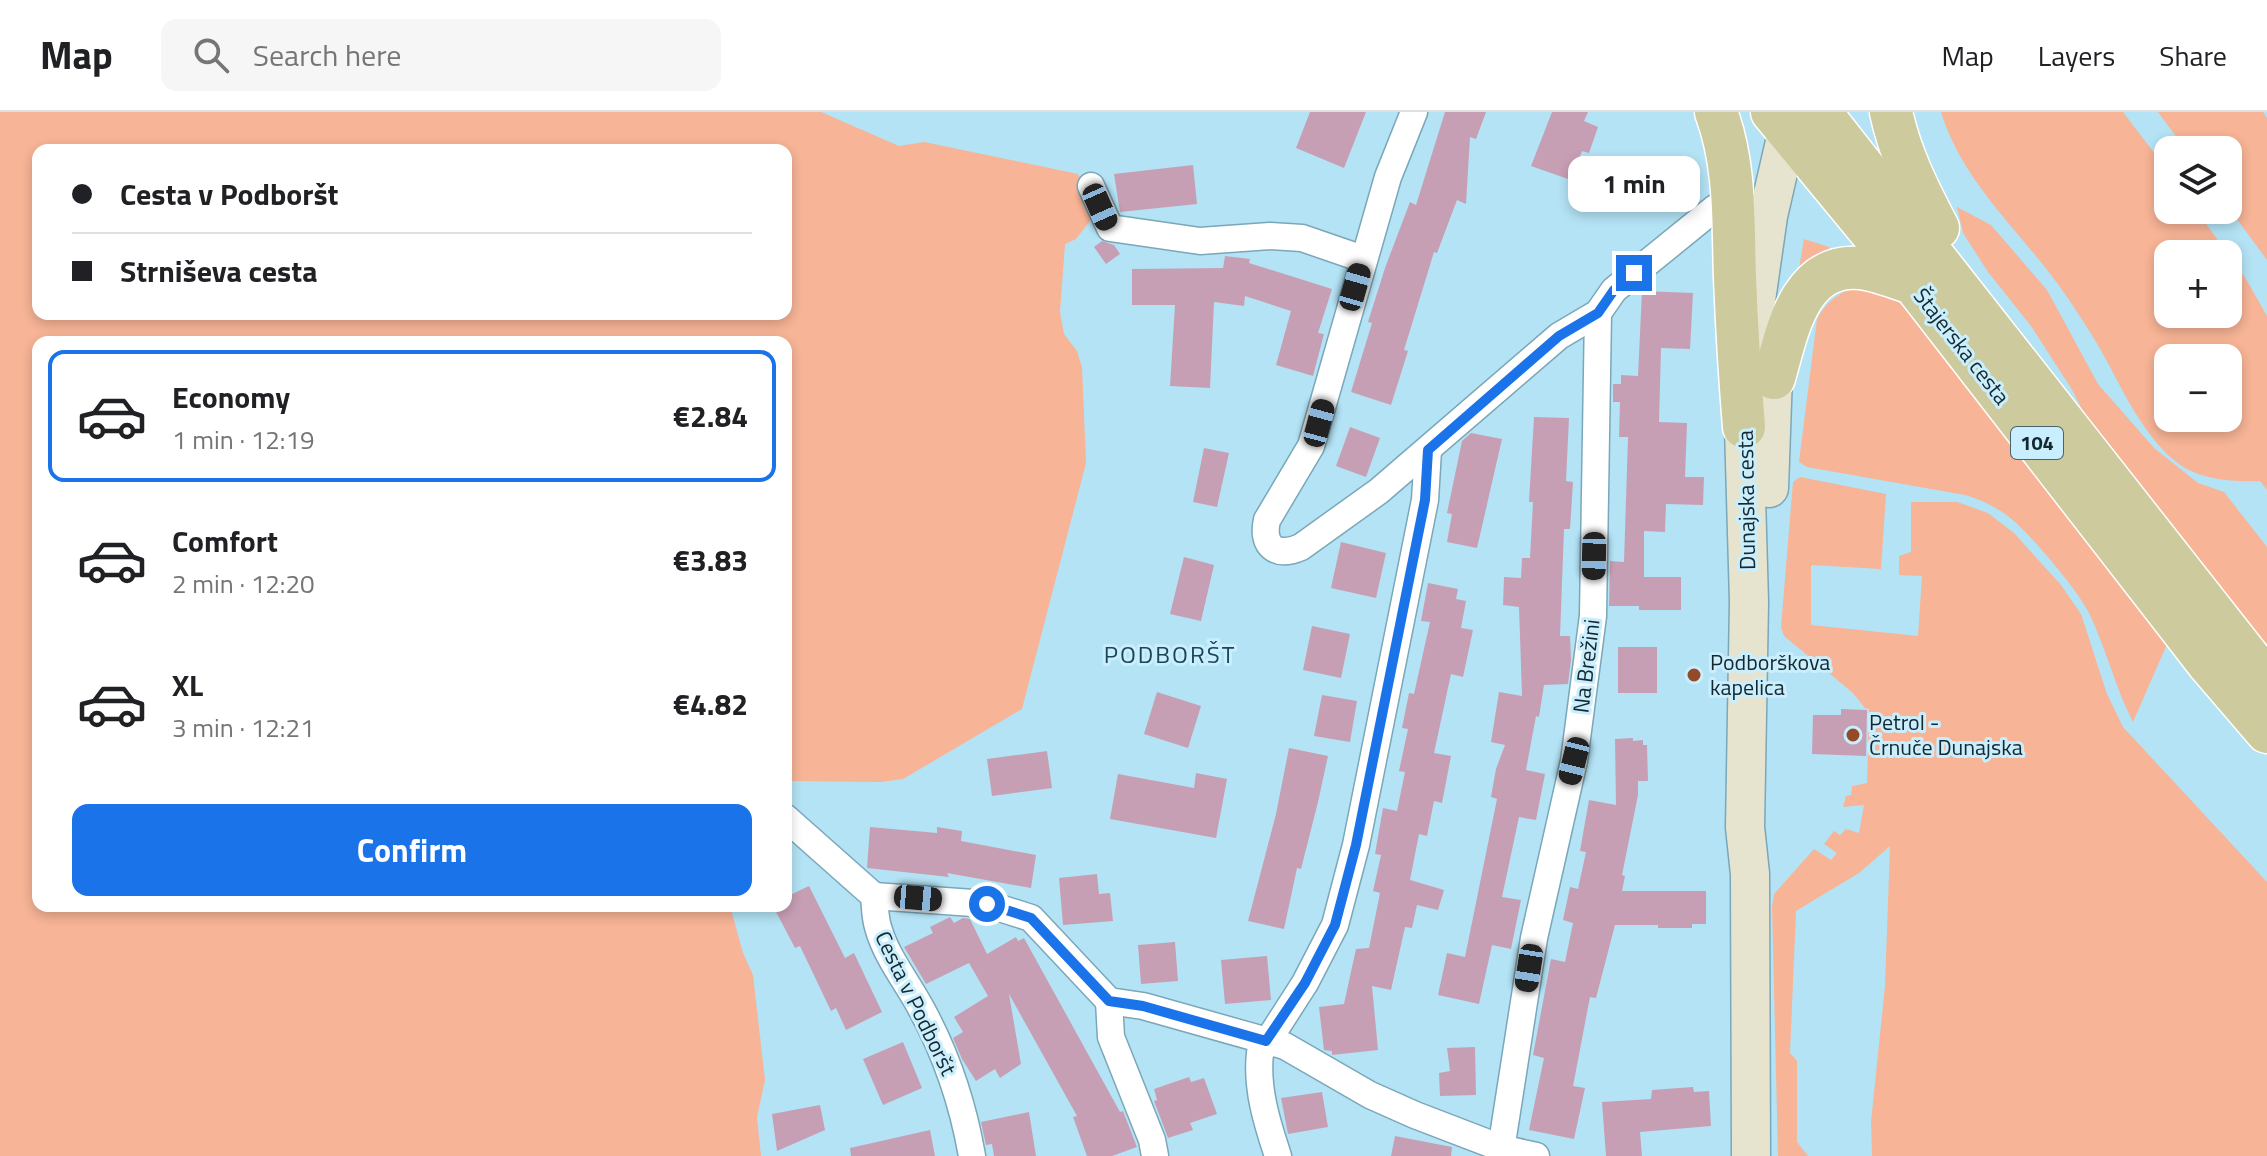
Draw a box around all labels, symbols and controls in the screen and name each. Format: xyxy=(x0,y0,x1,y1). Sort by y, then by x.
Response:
search box xyxy=(161,19,721,91)
text: Map xyxy=(40,26,113,84)
text: Search here xyxy=(253,32,402,78)
icon: search xyxy=(189,33,233,77)
text: Map xyxy=(1941,34,1994,77)
text: Layers xyxy=(2038,34,2115,77)
text: Share xyxy=(2159,34,2227,77)
map controls xyxy=(2154,136,2242,432)
button: layers xyxy=(2154,136,2242,224)
callout: 1 min xyxy=(1568,157,1700,213)
text: 1 min xyxy=(1602,164,1666,203)
text: Cesta v Podboršt xyxy=(120,171,339,217)
car xyxy=(1079,180,1121,234)
button: + xyxy=(2154,240,2242,328)
text: Strniševa cesta xyxy=(120,248,318,294)
route end xyxy=(1616,255,1652,291)
car xyxy=(1337,261,1373,313)
street label: Štajerska cesta xyxy=(1905,280,2019,412)
button: − xyxy=(2154,344,2242,432)
text: Economy xyxy=(172,374,290,420)
icon: car xyxy=(76,380,148,452)
text: €2.84 xyxy=(673,393,748,439)
car xyxy=(1301,397,1337,449)
text: 1 min · 12:19 xyxy=(172,420,315,459)
road number: 104 xyxy=(2011,427,2063,459)
street label: Dunajska cesta xyxy=(1728,430,1764,570)
text: Comfort xyxy=(172,518,278,564)
icon: car xyxy=(76,524,148,596)
car xyxy=(1582,532,1606,580)
text: €3.83 xyxy=(673,537,748,583)
text: 2 min · 12:20 xyxy=(172,564,315,603)
street label: Na Brežini xyxy=(1563,617,1609,715)
district label: PODBORŠT xyxy=(1104,636,1236,672)
place label: Podborškova kapelica xyxy=(1710,645,1830,704)
text: XL xyxy=(172,662,203,708)
marker: Podborškova kapelica xyxy=(1685,666,1703,684)
icon: car xyxy=(76,668,148,740)
text: €4.82 xyxy=(673,681,748,727)
place label: Petrol - Črnuče Dunajska xyxy=(1869,705,2023,764)
text: 3 min · 12:21 xyxy=(172,708,315,747)
marker: Petrol - Črnuče Dunajska xyxy=(1844,726,1862,744)
car xyxy=(1557,735,1591,787)
button: Confirm xyxy=(72,804,752,896)
car xyxy=(893,884,943,912)
route start xyxy=(969,886,1005,922)
street label: Cesta v Podboršt xyxy=(866,925,966,1081)
car xyxy=(1513,942,1545,994)

